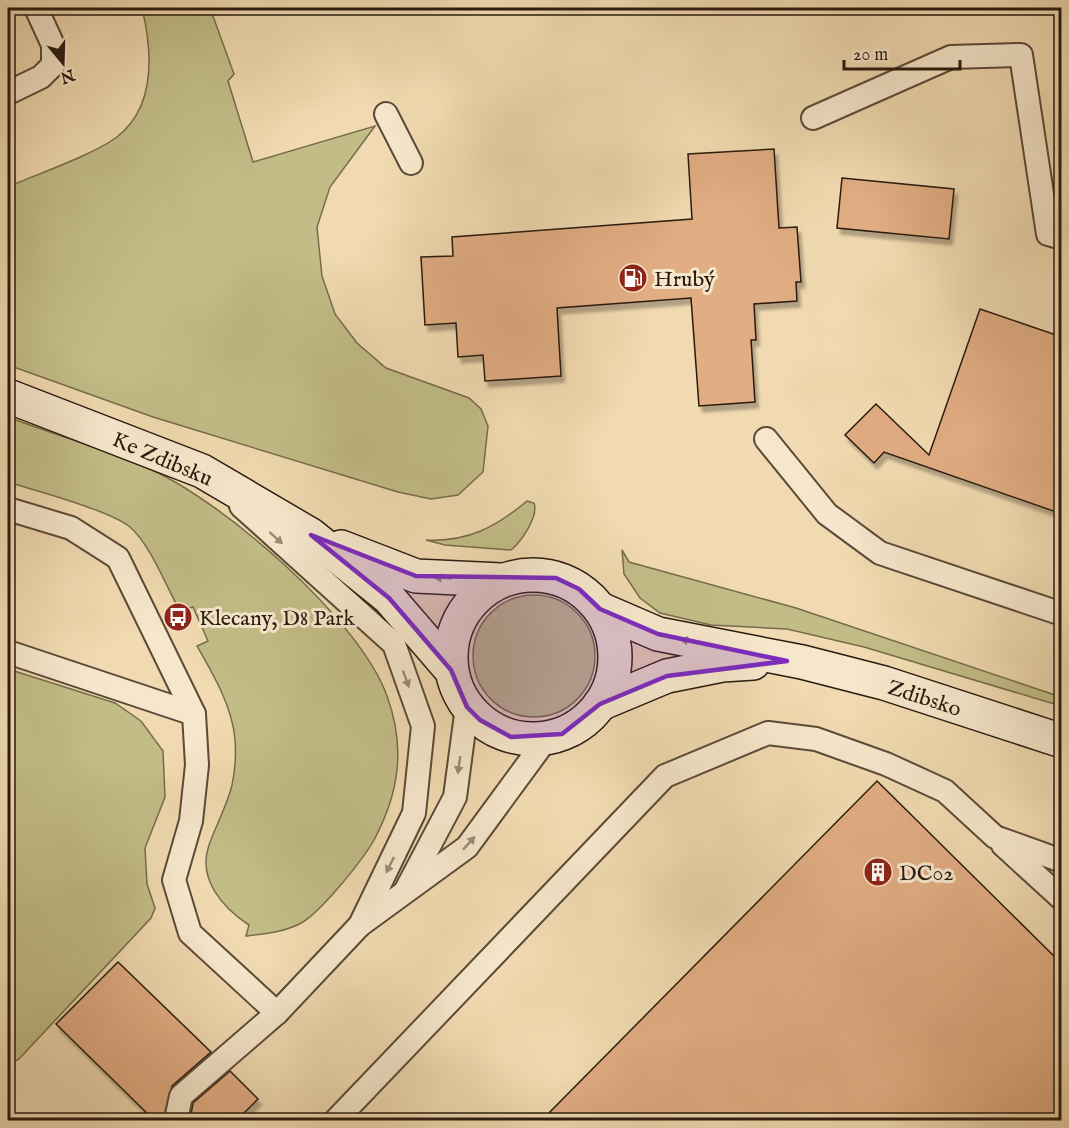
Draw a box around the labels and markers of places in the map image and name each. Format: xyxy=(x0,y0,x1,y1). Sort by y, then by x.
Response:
fuel station icon: Hrubý xyxy=(617,262,649,294)
place label: Hrubý xyxy=(654,266,715,294)
bus stop icon: Klecany, D8 Park xyxy=(162,601,194,633)
place label: Klecany, D8 Park xyxy=(199,605,355,633)
building icon: DC02 xyxy=(862,856,894,888)
place label: DC02 xyxy=(899,860,954,888)

